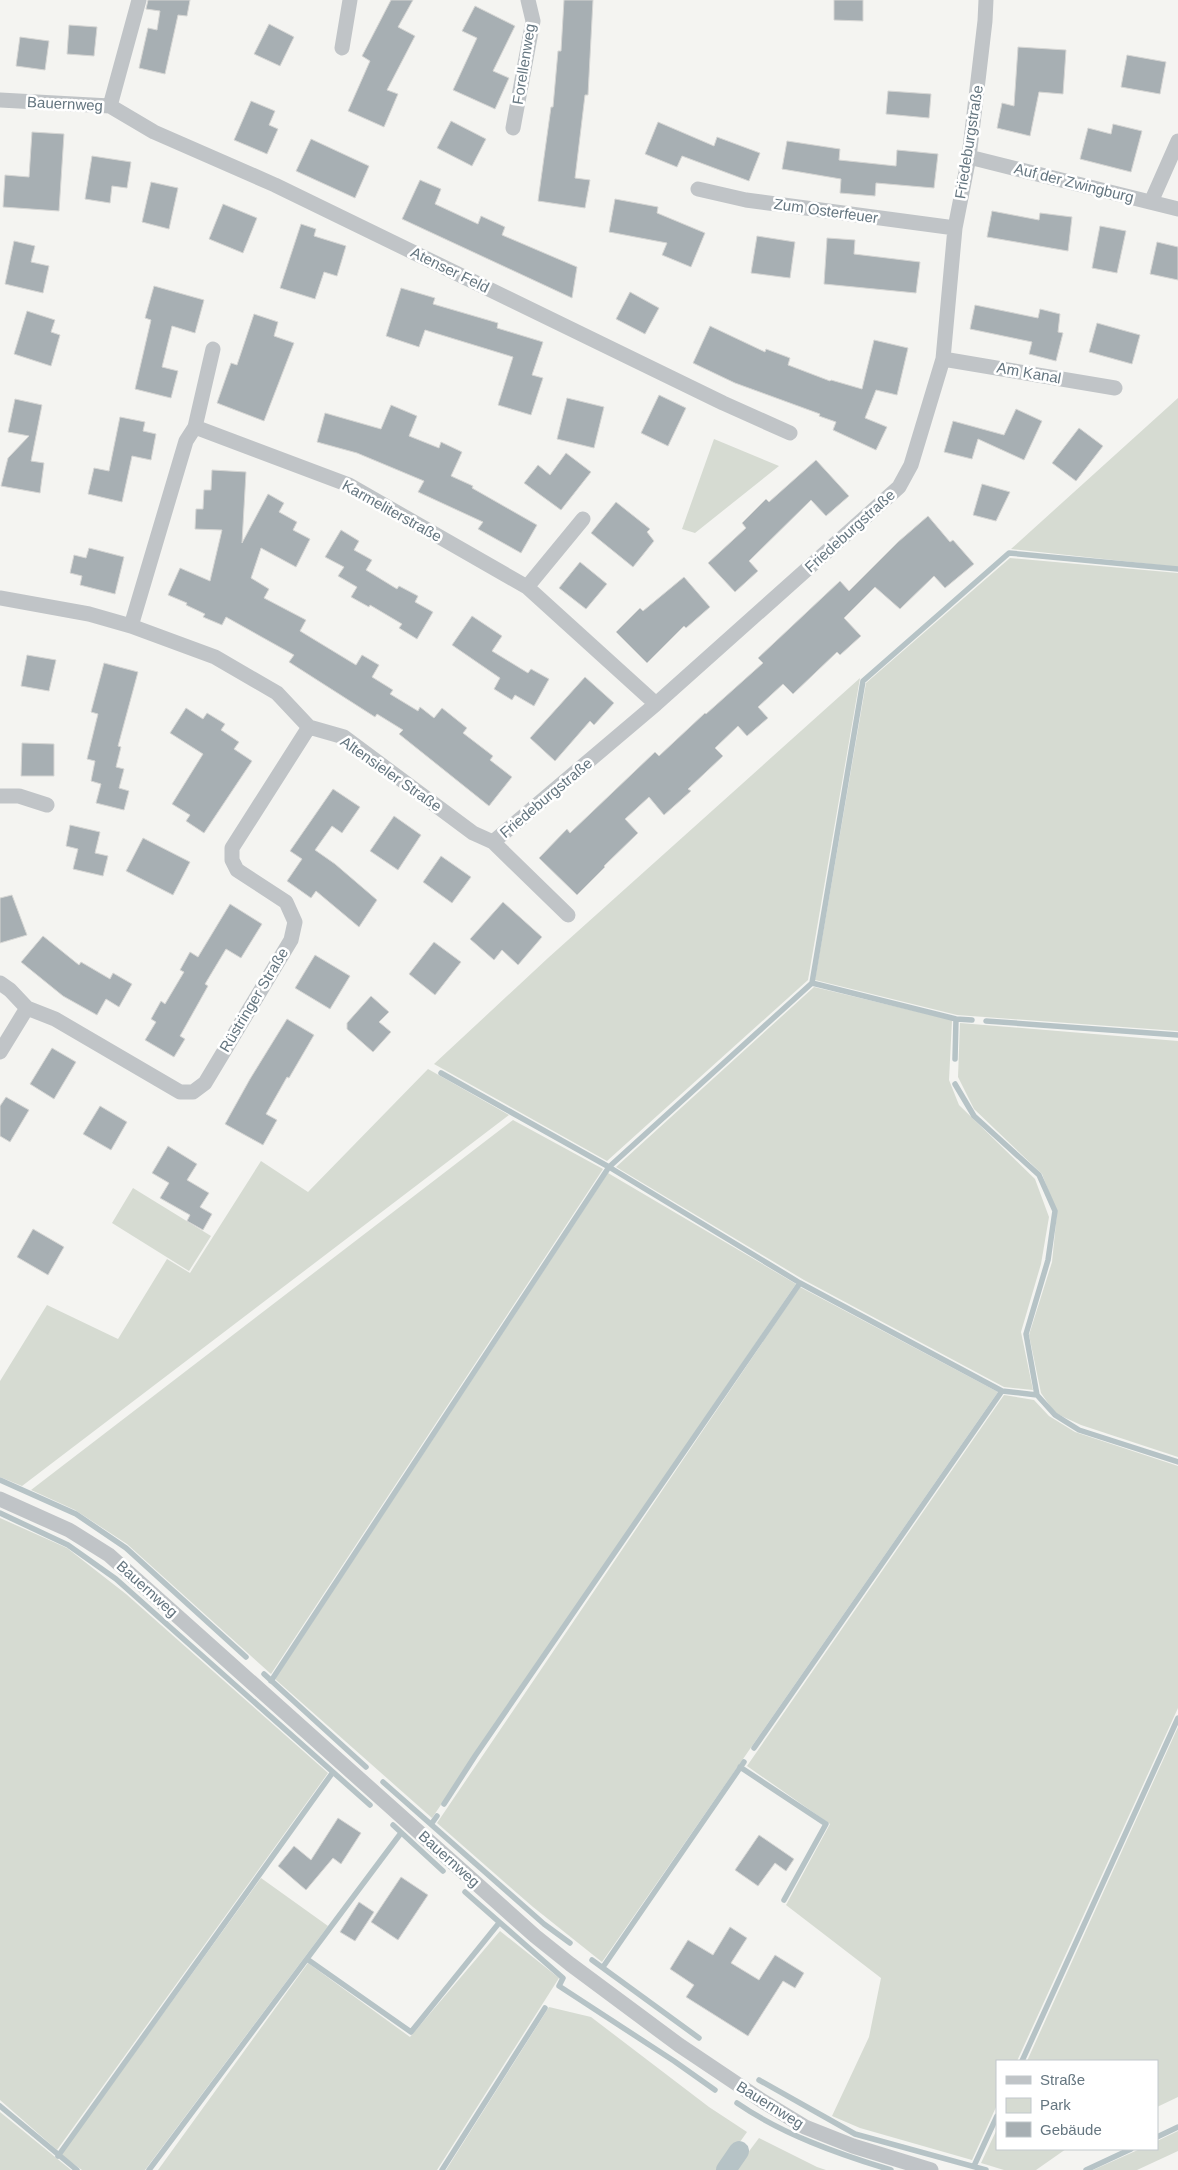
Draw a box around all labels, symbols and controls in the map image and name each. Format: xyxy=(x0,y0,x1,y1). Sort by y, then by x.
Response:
street label: Forellenweg xyxy=(509,22,538,106)
street label: Friedeburgstraße xyxy=(951,84,986,200)
street label: Bauernweg xyxy=(27,93,103,114)
street label: Auf der Zwingburg xyxy=(1013,159,1136,206)
street label: Zum Osterfeuer xyxy=(773,195,879,226)
street label: Atenser Feld xyxy=(408,243,492,296)
street label: Am Kanal xyxy=(996,358,1063,387)
street label: Karmeliterstraße xyxy=(340,476,445,545)
street label: Friedeburgstraße xyxy=(801,486,898,575)
street label: Altensieler Straße xyxy=(338,732,445,815)
street label: Friedeburgstraße xyxy=(496,754,595,841)
street label: Rüstringer Straße xyxy=(216,945,291,1055)
street label: Bauernweg xyxy=(113,1557,181,1620)
street label: Bauernweg xyxy=(415,1827,483,1890)
legend xyxy=(996,2060,1158,2150)
text: Straße xyxy=(1040,2071,1085,2088)
street label: Bauernweg xyxy=(734,2077,807,2132)
text: Park xyxy=(1040,2096,1071,2113)
text: Gebäude xyxy=(1040,2121,1102,2138)

